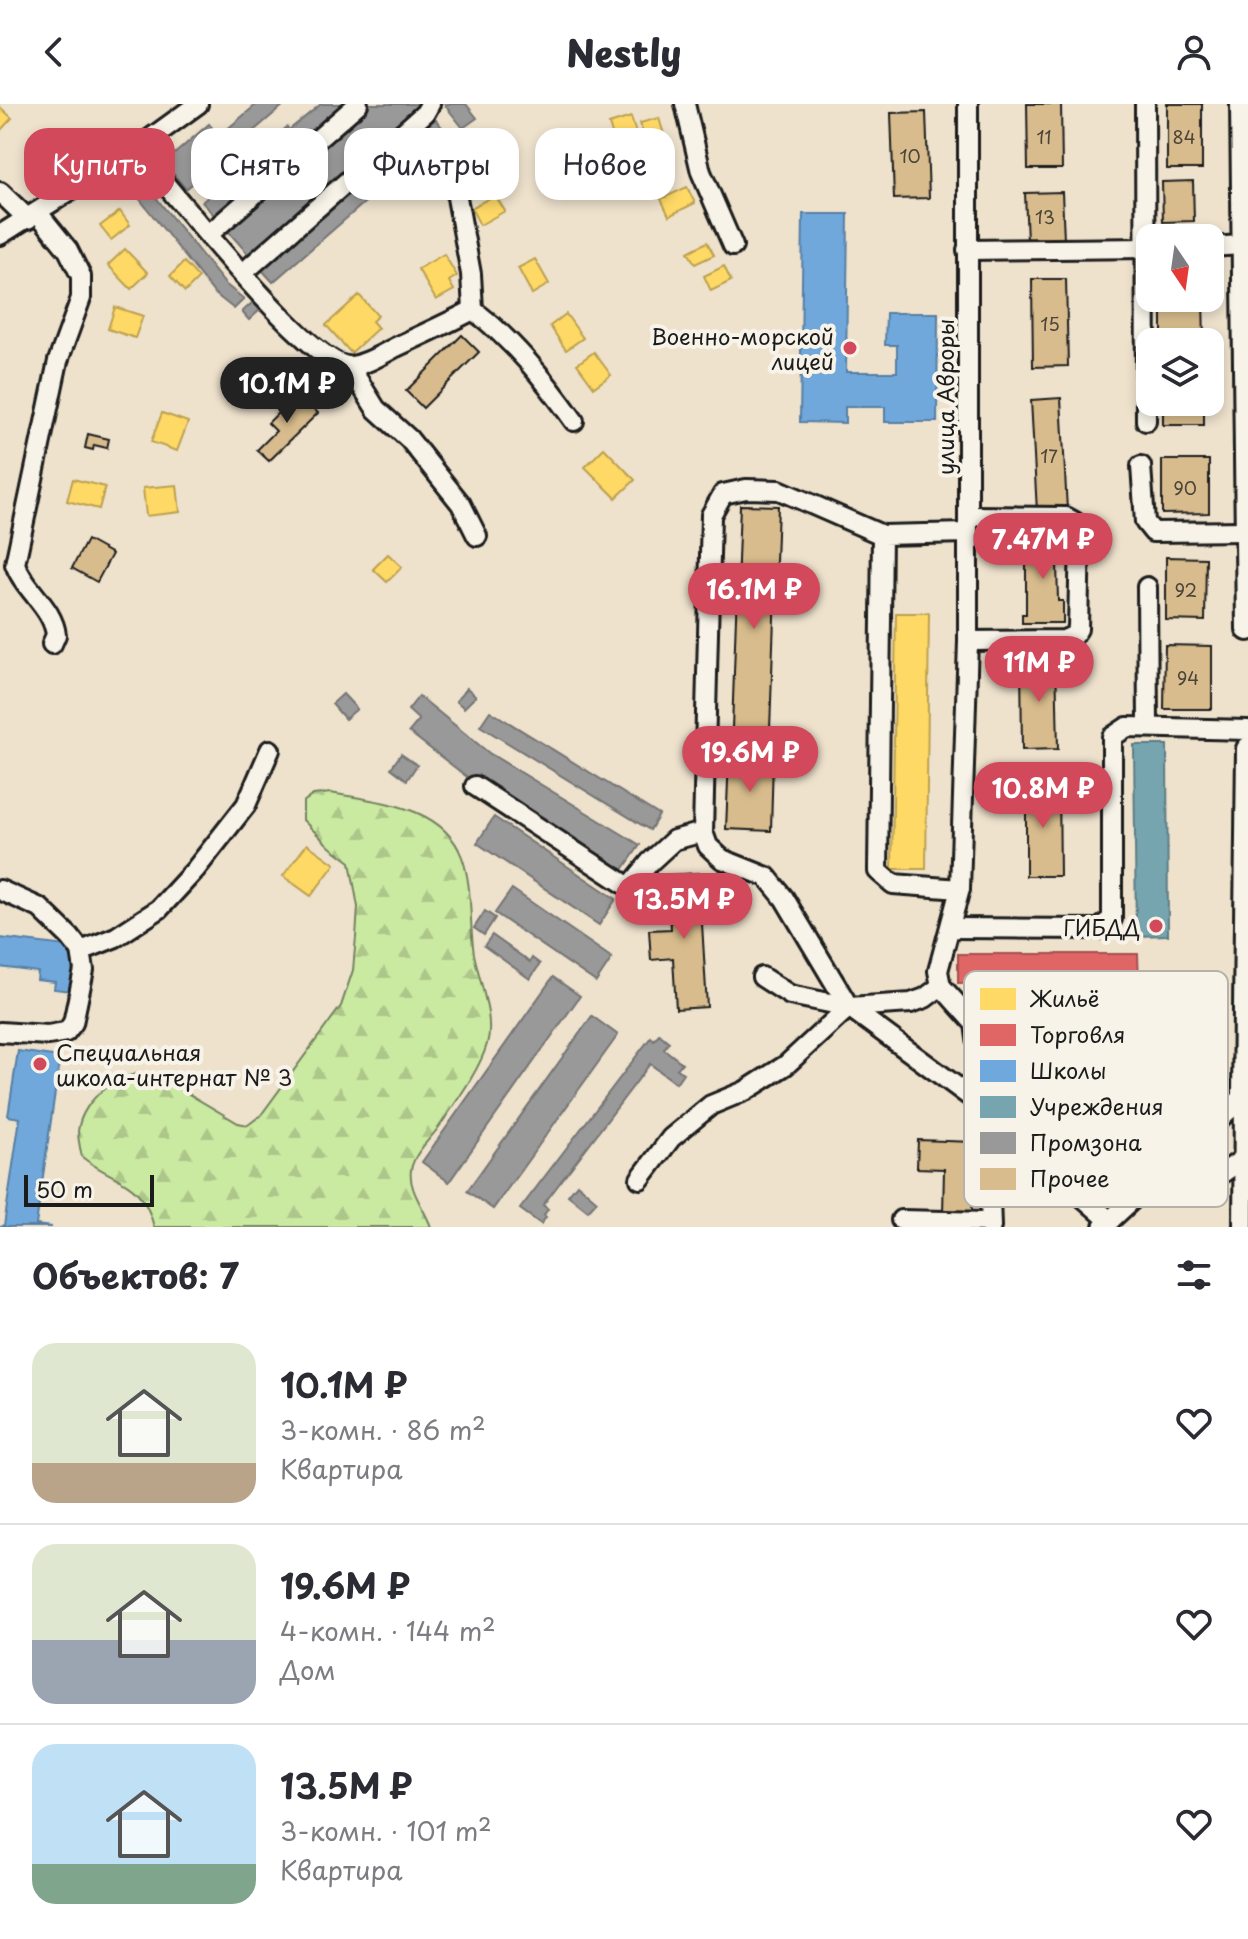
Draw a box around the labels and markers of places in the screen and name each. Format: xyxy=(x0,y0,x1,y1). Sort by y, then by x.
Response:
place label: Военно-морской лицей xyxy=(651,319,834,377)
marker: Военно-морской лицей xyxy=(841,339,859,357)
pin: 10.1M ₽ xyxy=(213,357,361,425)
pin: 7.47M ₽ xyxy=(969,513,1117,581)
pin: 16.1M ₽ xyxy=(680,563,828,631)
pin: 11M ₽ xyxy=(983,636,1095,704)
pin: 19.6M ₽ xyxy=(676,726,824,794)
pin: 10.8M ₽ xyxy=(969,762,1117,830)
pin: 13.5M ₽ xyxy=(610,873,758,941)
place label: ГИБДД xyxy=(1063,910,1140,943)
marker: ГИБДД xyxy=(1147,917,1165,935)
place label: Специальная школа-интернат № 3 xyxy=(56,1035,292,1093)
marker: Специальная школа-интернат № 3 xyxy=(31,1055,49,1073)

